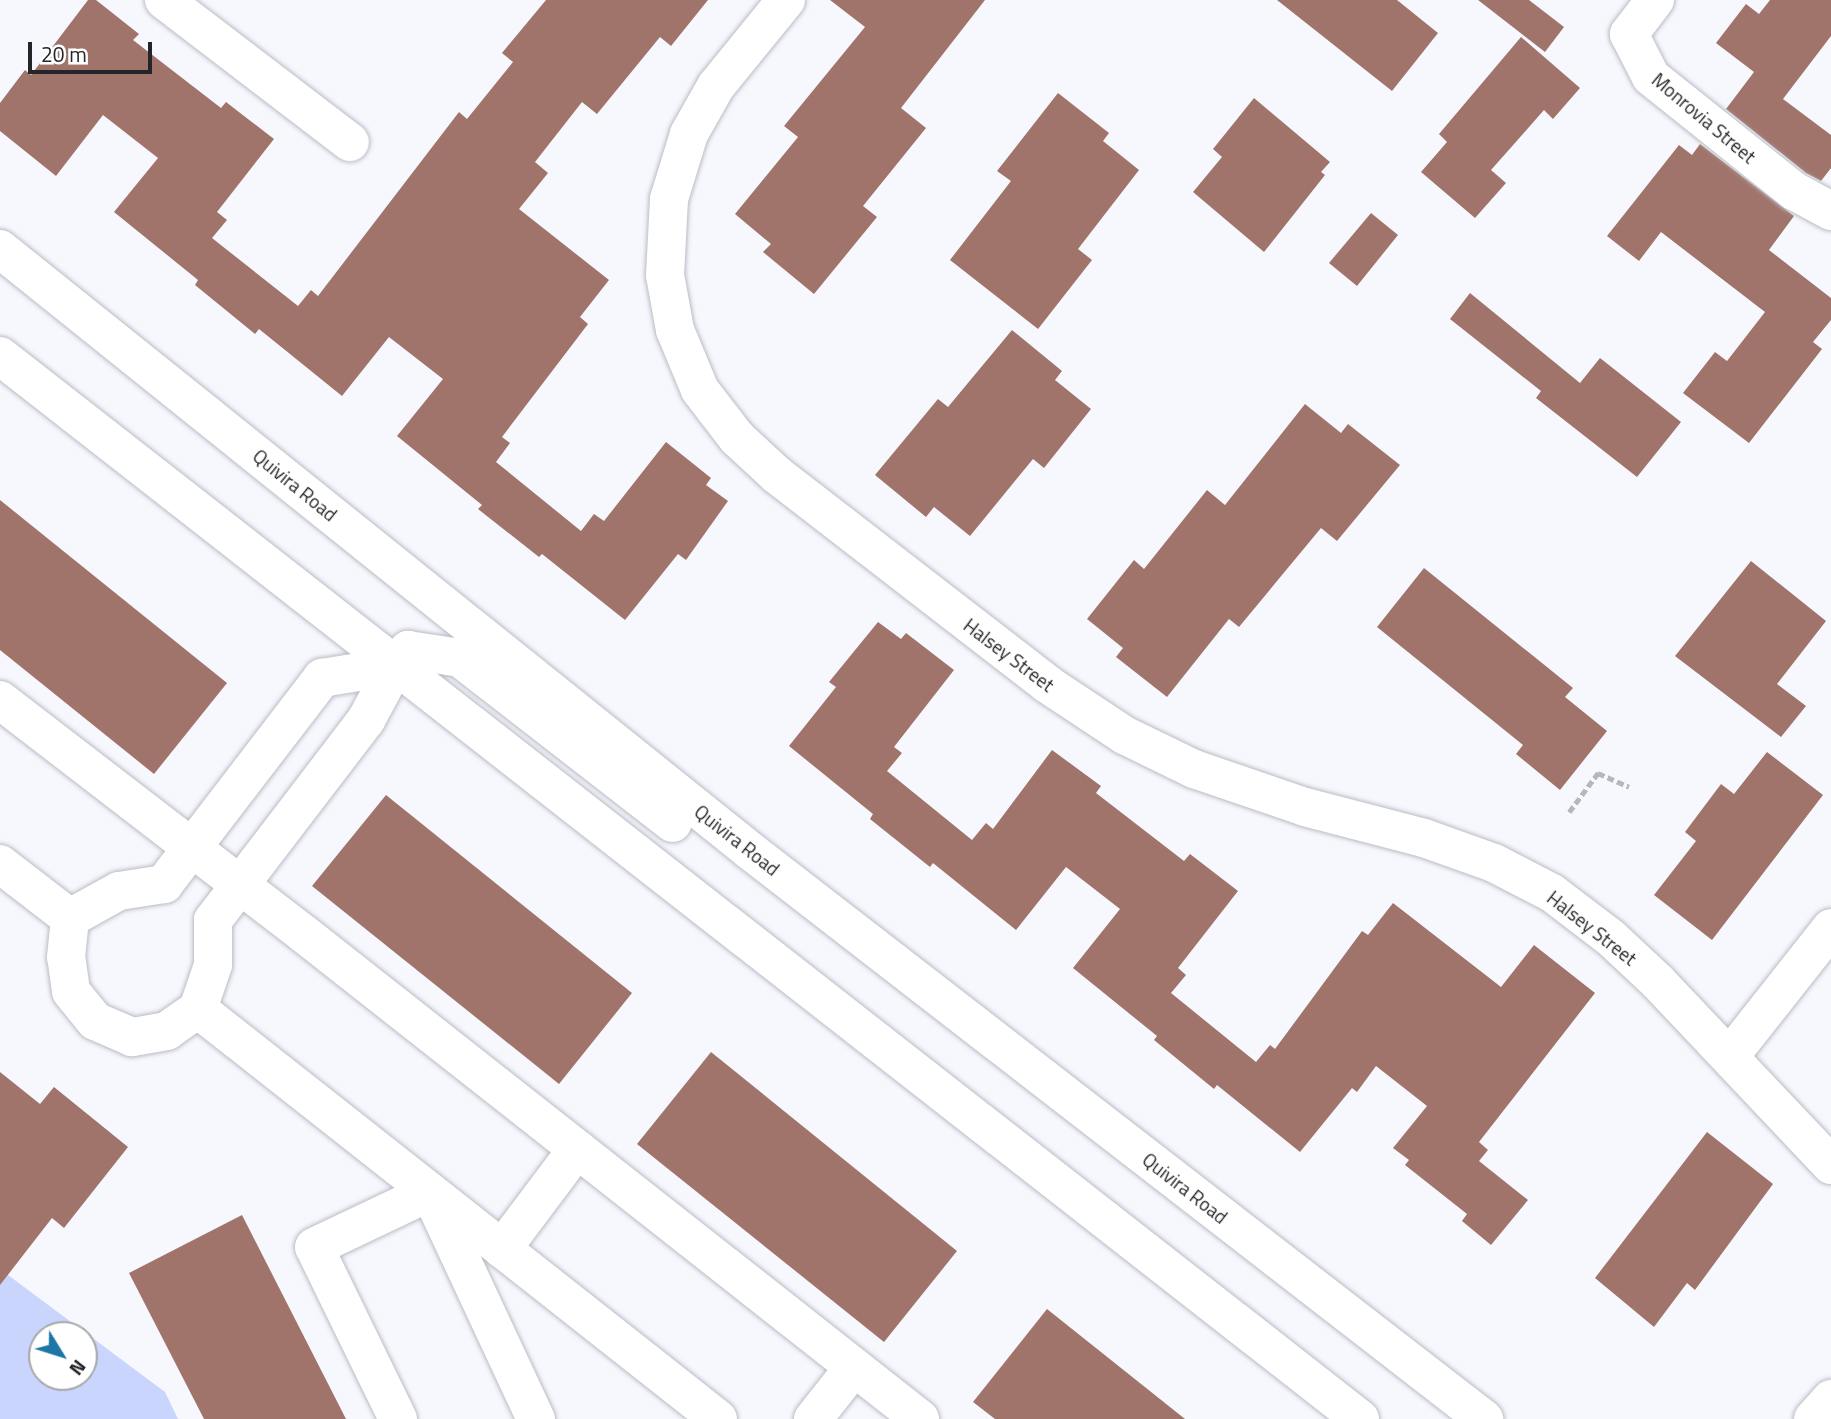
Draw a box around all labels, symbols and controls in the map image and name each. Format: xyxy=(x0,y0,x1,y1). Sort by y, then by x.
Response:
scale bar xyxy=(32,28,156,72)
text: 20 m xyxy=(41,38,87,70)
street label: Monrovia Street xyxy=(1648,68,1760,168)
street label: Quivira Road xyxy=(248,444,342,526)
street label: Halsey Street xyxy=(959,614,1059,696)
street label: Quivira Road xyxy=(690,800,784,880)
street label: Halsey Street xyxy=(1543,886,1641,970)
street label: Quivira Road xyxy=(1138,1148,1232,1228)
north arrow xyxy=(28,1321,98,1391)
text: N xyxy=(63,1354,94,1382)

